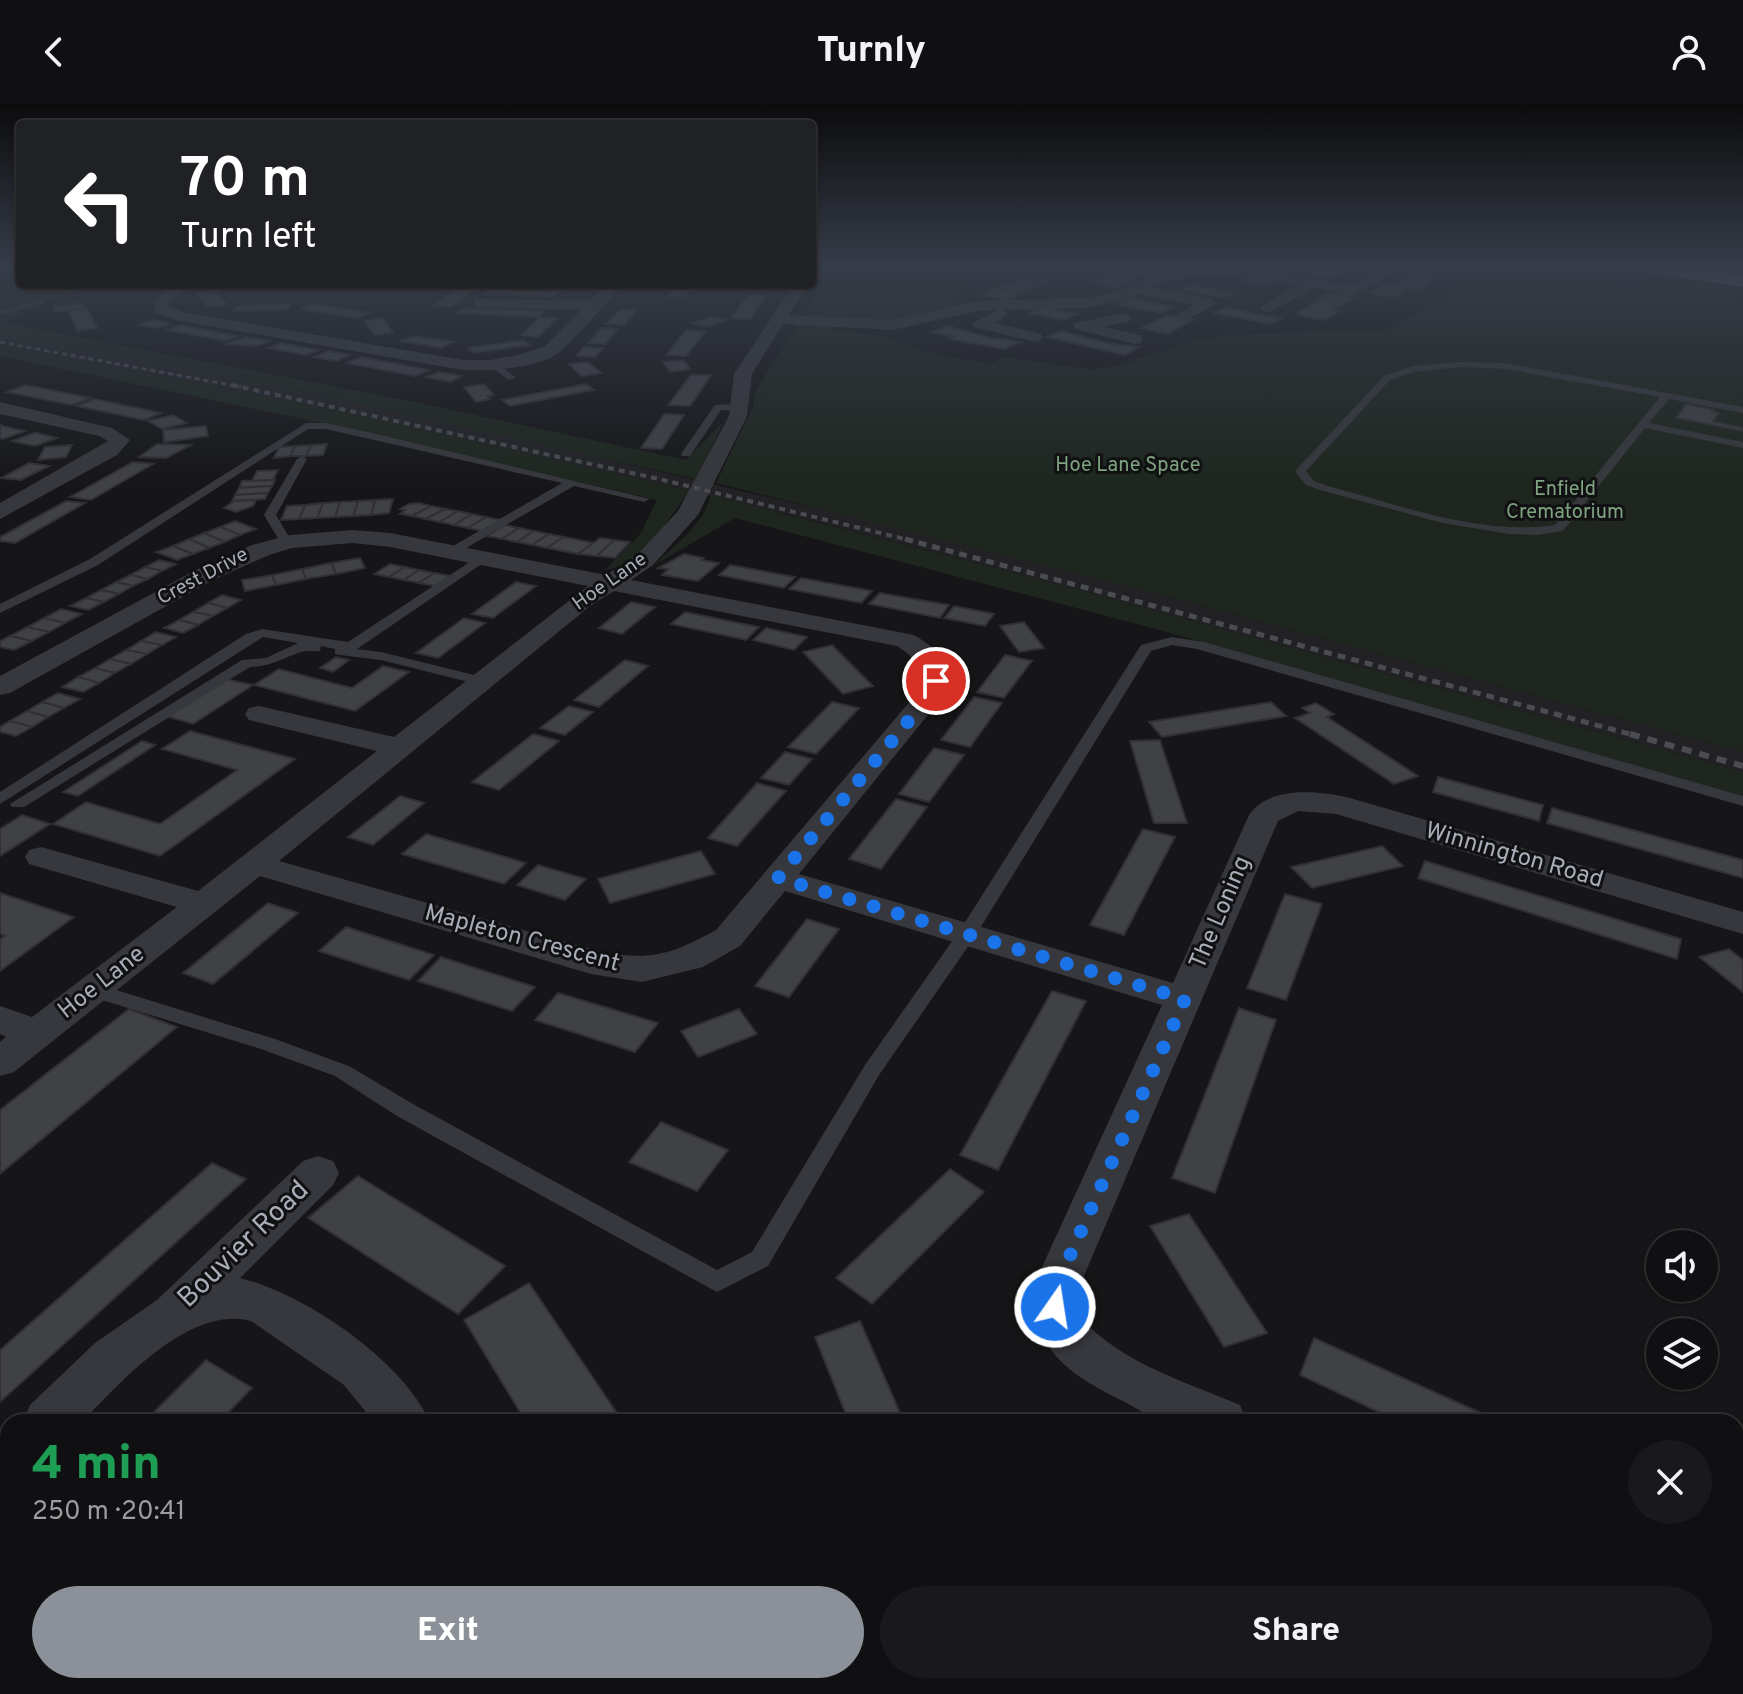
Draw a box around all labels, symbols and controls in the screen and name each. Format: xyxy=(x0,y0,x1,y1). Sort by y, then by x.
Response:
text: Turnly xyxy=(817,29,926,75)
icon: back xyxy=(32,30,76,74)
icon: person xyxy=(1667,30,1711,74)
text: 70 m xyxy=(180,146,310,216)
icon: left xyxy=(48,152,152,256)
text: Turn left xyxy=(180,215,317,261)
park label: Hoe Lane Space xyxy=(1055,453,1201,479)
park label: Enfield Crematorium xyxy=(1506,477,1624,526)
street label: Crest Drive xyxy=(153,542,253,612)
street label: Hoe Lane xyxy=(568,547,652,617)
pin xyxy=(902,647,970,715)
icon: arrive xyxy=(914,659,958,703)
street label: Winnington Road xyxy=(1421,816,1607,896)
street label: The Loning xyxy=(1184,852,1258,974)
street label: Mapleton Crescent xyxy=(421,899,623,979)
street label: Hoe Lane xyxy=(52,940,152,1026)
street label: Bouvier Road xyxy=(171,1173,317,1317)
map controls xyxy=(1646,1230,1718,1390)
button: sound xyxy=(1646,1230,1718,1302)
position arrow xyxy=(1013,1265,1097,1349)
button: layers xyxy=(1646,1318,1718,1390)
text: 4 min xyxy=(32,1436,161,1496)
button: close xyxy=(1628,1440,1712,1524)
text: 250 m · 20:41 xyxy=(32,1496,185,1529)
button: Exit xyxy=(32,1586,864,1678)
button: Share xyxy=(880,1586,1712,1678)

